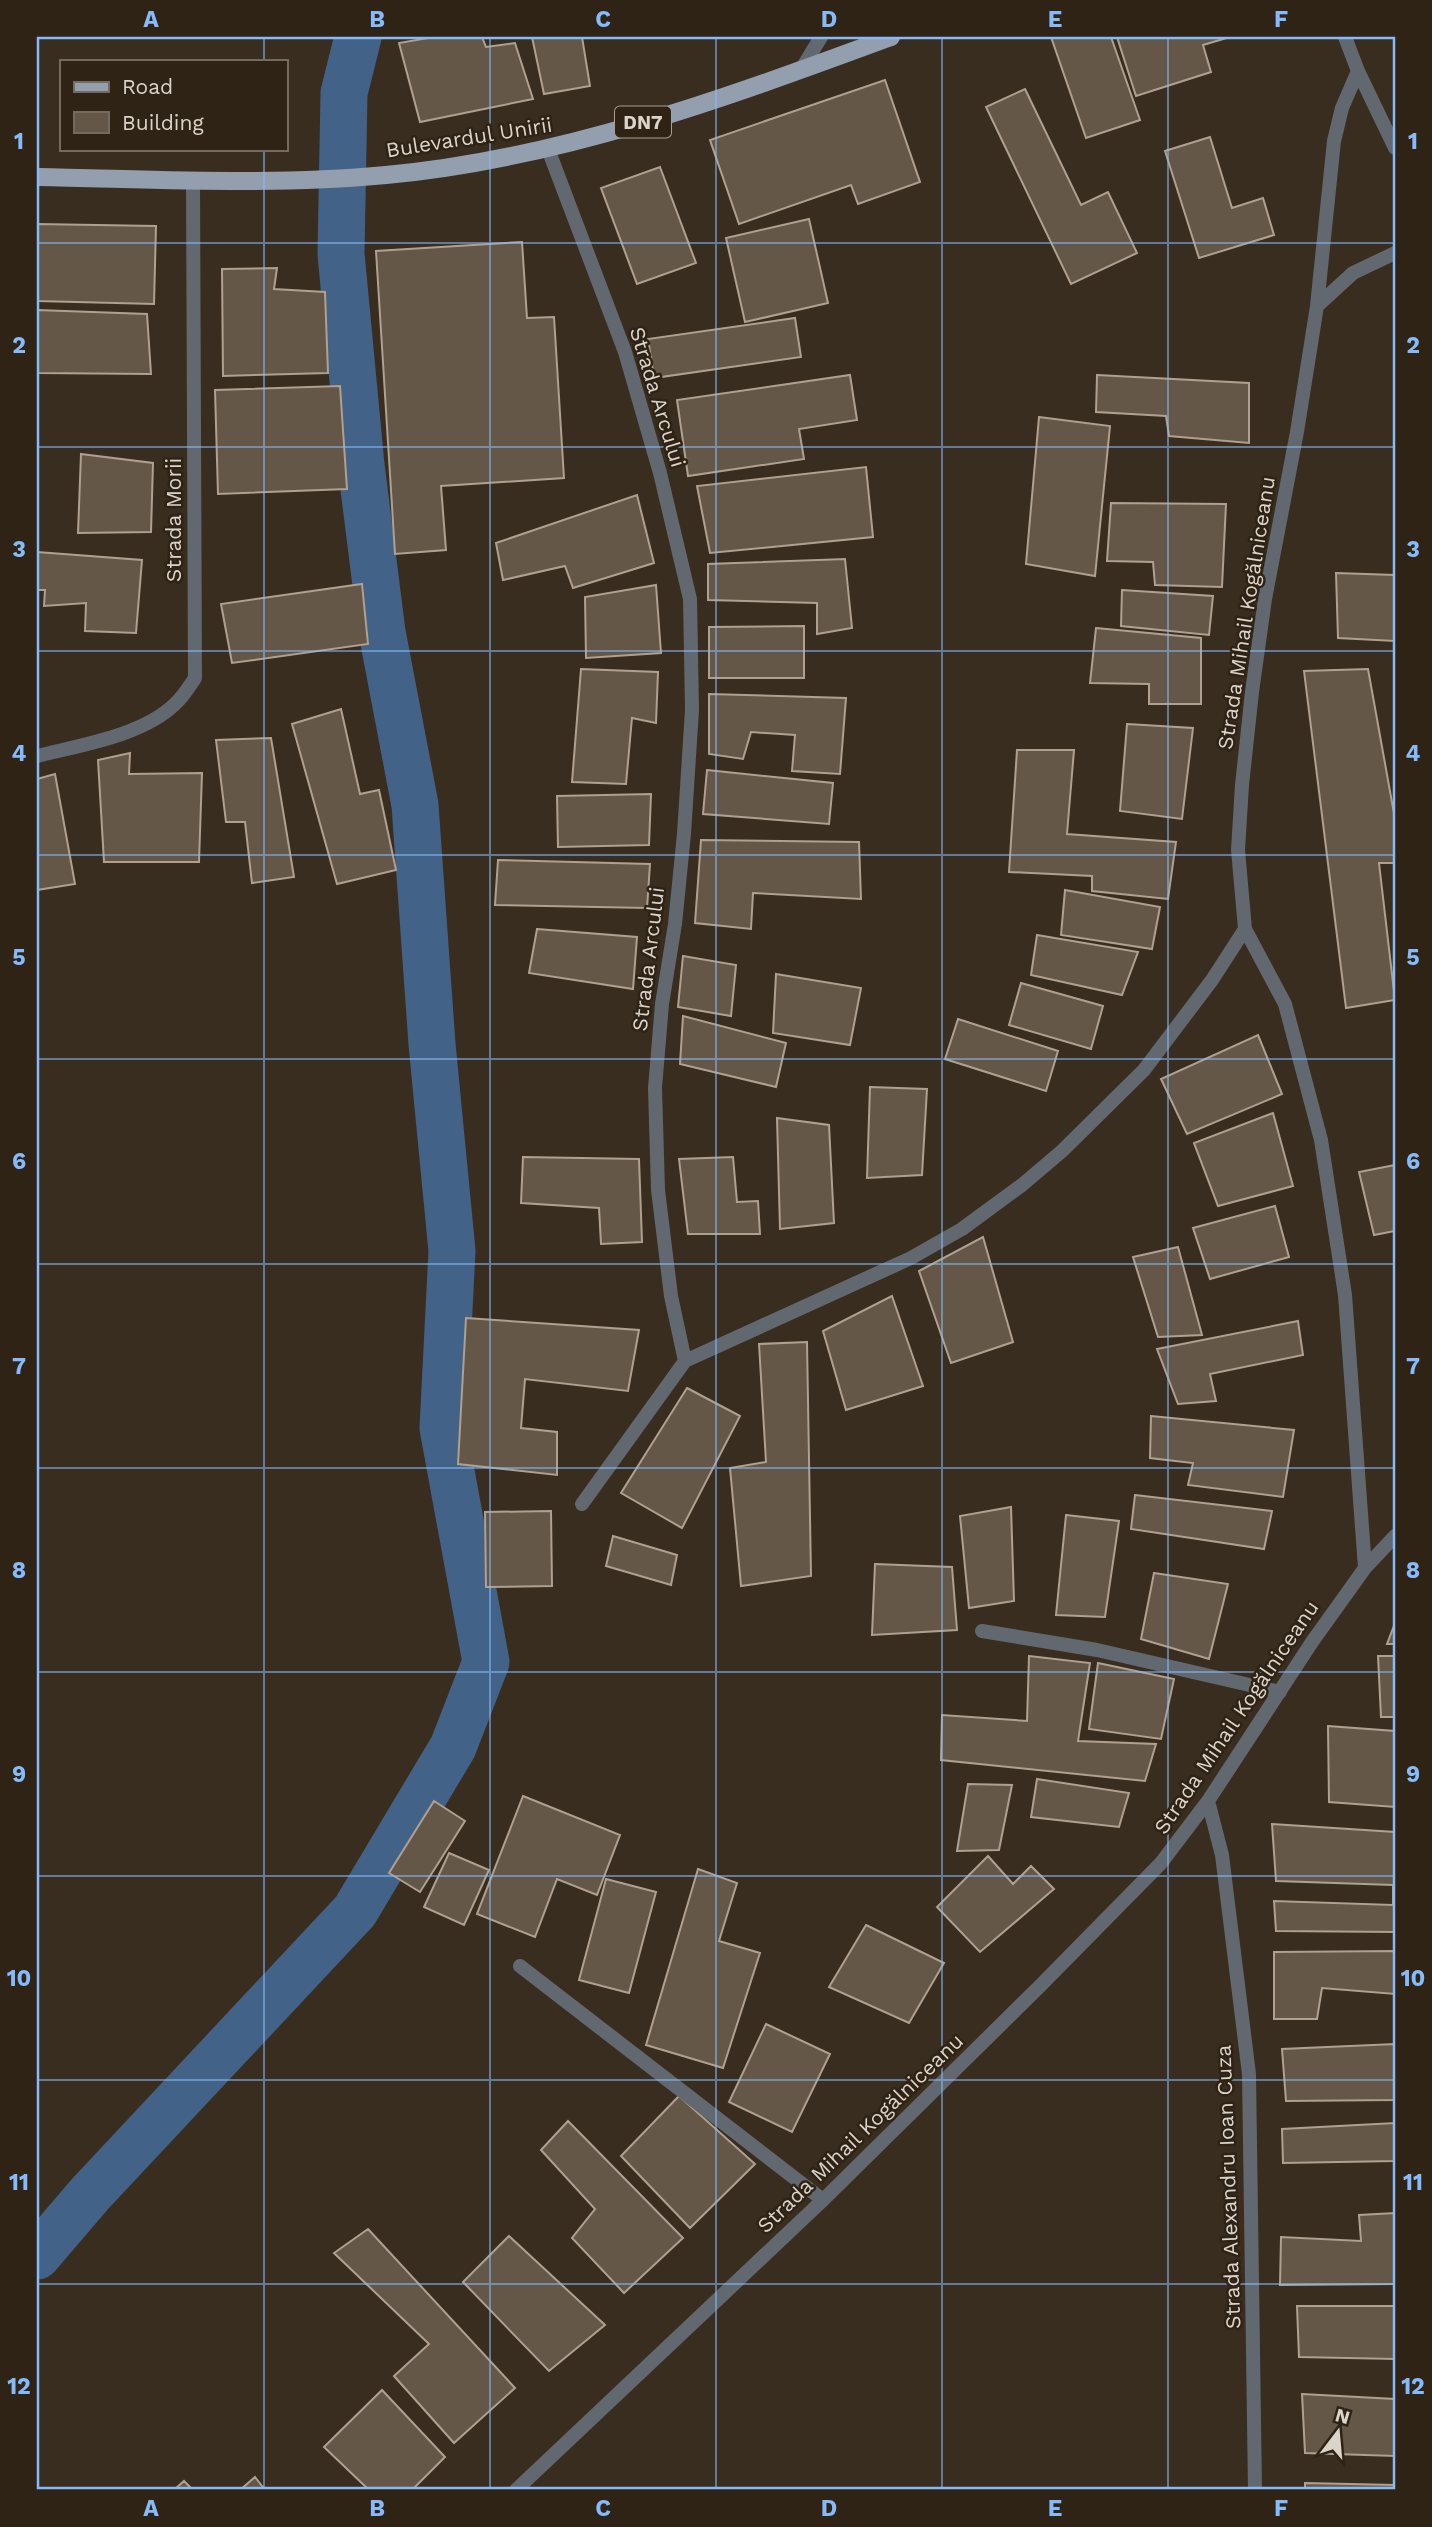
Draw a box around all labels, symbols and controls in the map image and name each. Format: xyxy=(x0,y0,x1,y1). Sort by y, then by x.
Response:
text: A xyxy=(143,6,159,33)
text: B xyxy=(369,6,385,33)
text: C xyxy=(595,6,611,33)
text: D xyxy=(821,6,837,33)
text: E xyxy=(1048,6,1062,33)
text: F xyxy=(1274,6,1288,33)
legend xyxy=(60,60,287,150)
text: Road xyxy=(122,74,173,99)
road number: DN7 xyxy=(615,106,671,138)
text: Building xyxy=(122,110,204,135)
street label: Bulevardul Unirii xyxy=(384,112,554,162)
text: 1 xyxy=(14,128,24,155)
text: 1 xyxy=(1408,128,1418,155)
street label: Strada Arcului xyxy=(625,324,691,470)
text: 2 xyxy=(12,332,26,359)
text: 2 xyxy=(1406,332,1420,359)
street label: Strada Morii xyxy=(161,458,186,582)
street label: Strada Mihail Kogălniceanu xyxy=(1212,475,1280,751)
text: 3 xyxy=(12,536,26,563)
text: 3 xyxy=(1406,536,1420,563)
text: 4 xyxy=(12,740,27,767)
text: 4 xyxy=(1406,740,1421,767)
street label: Strada Arcului xyxy=(627,885,669,1033)
text: 5 xyxy=(12,944,26,971)
text: 5 xyxy=(1406,944,1420,971)
text: 6 xyxy=(12,1148,26,1175)
text: 6 xyxy=(1406,1148,1420,1175)
text: 7 xyxy=(12,1353,26,1380)
text: 7 xyxy=(1406,1353,1420,1380)
text: 8 xyxy=(12,1557,26,1584)
text: 8 xyxy=(1406,1557,1420,1584)
street label: Strada Mihail Kogălniceanu xyxy=(1148,1595,1324,1839)
text: 9 xyxy=(12,1761,26,1788)
text: 9 xyxy=(1406,1761,1420,1788)
text: 10 xyxy=(7,1965,31,1992)
text: 10 xyxy=(1401,1965,1425,1992)
street label: Strada Mihail Kogălniceanu xyxy=(752,2028,968,2238)
street label: Strada Alexandru Ioan Cuza xyxy=(1211,2044,1245,2329)
text: 11 xyxy=(9,2169,29,2196)
text: 11 xyxy=(1403,2169,1423,2196)
text: 12 xyxy=(7,2373,31,2400)
text: 12 xyxy=(1401,2373,1425,2400)
north arrow xyxy=(1302,2398,1372,2468)
text: N xyxy=(1333,2403,1352,2429)
text: A xyxy=(143,2495,159,2522)
text: B xyxy=(369,2495,385,2522)
text: C xyxy=(595,2495,611,2522)
text: D xyxy=(821,2495,837,2522)
text: E xyxy=(1048,2495,1062,2522)
text: F xyxy=(1274,2495,1288,2522)

